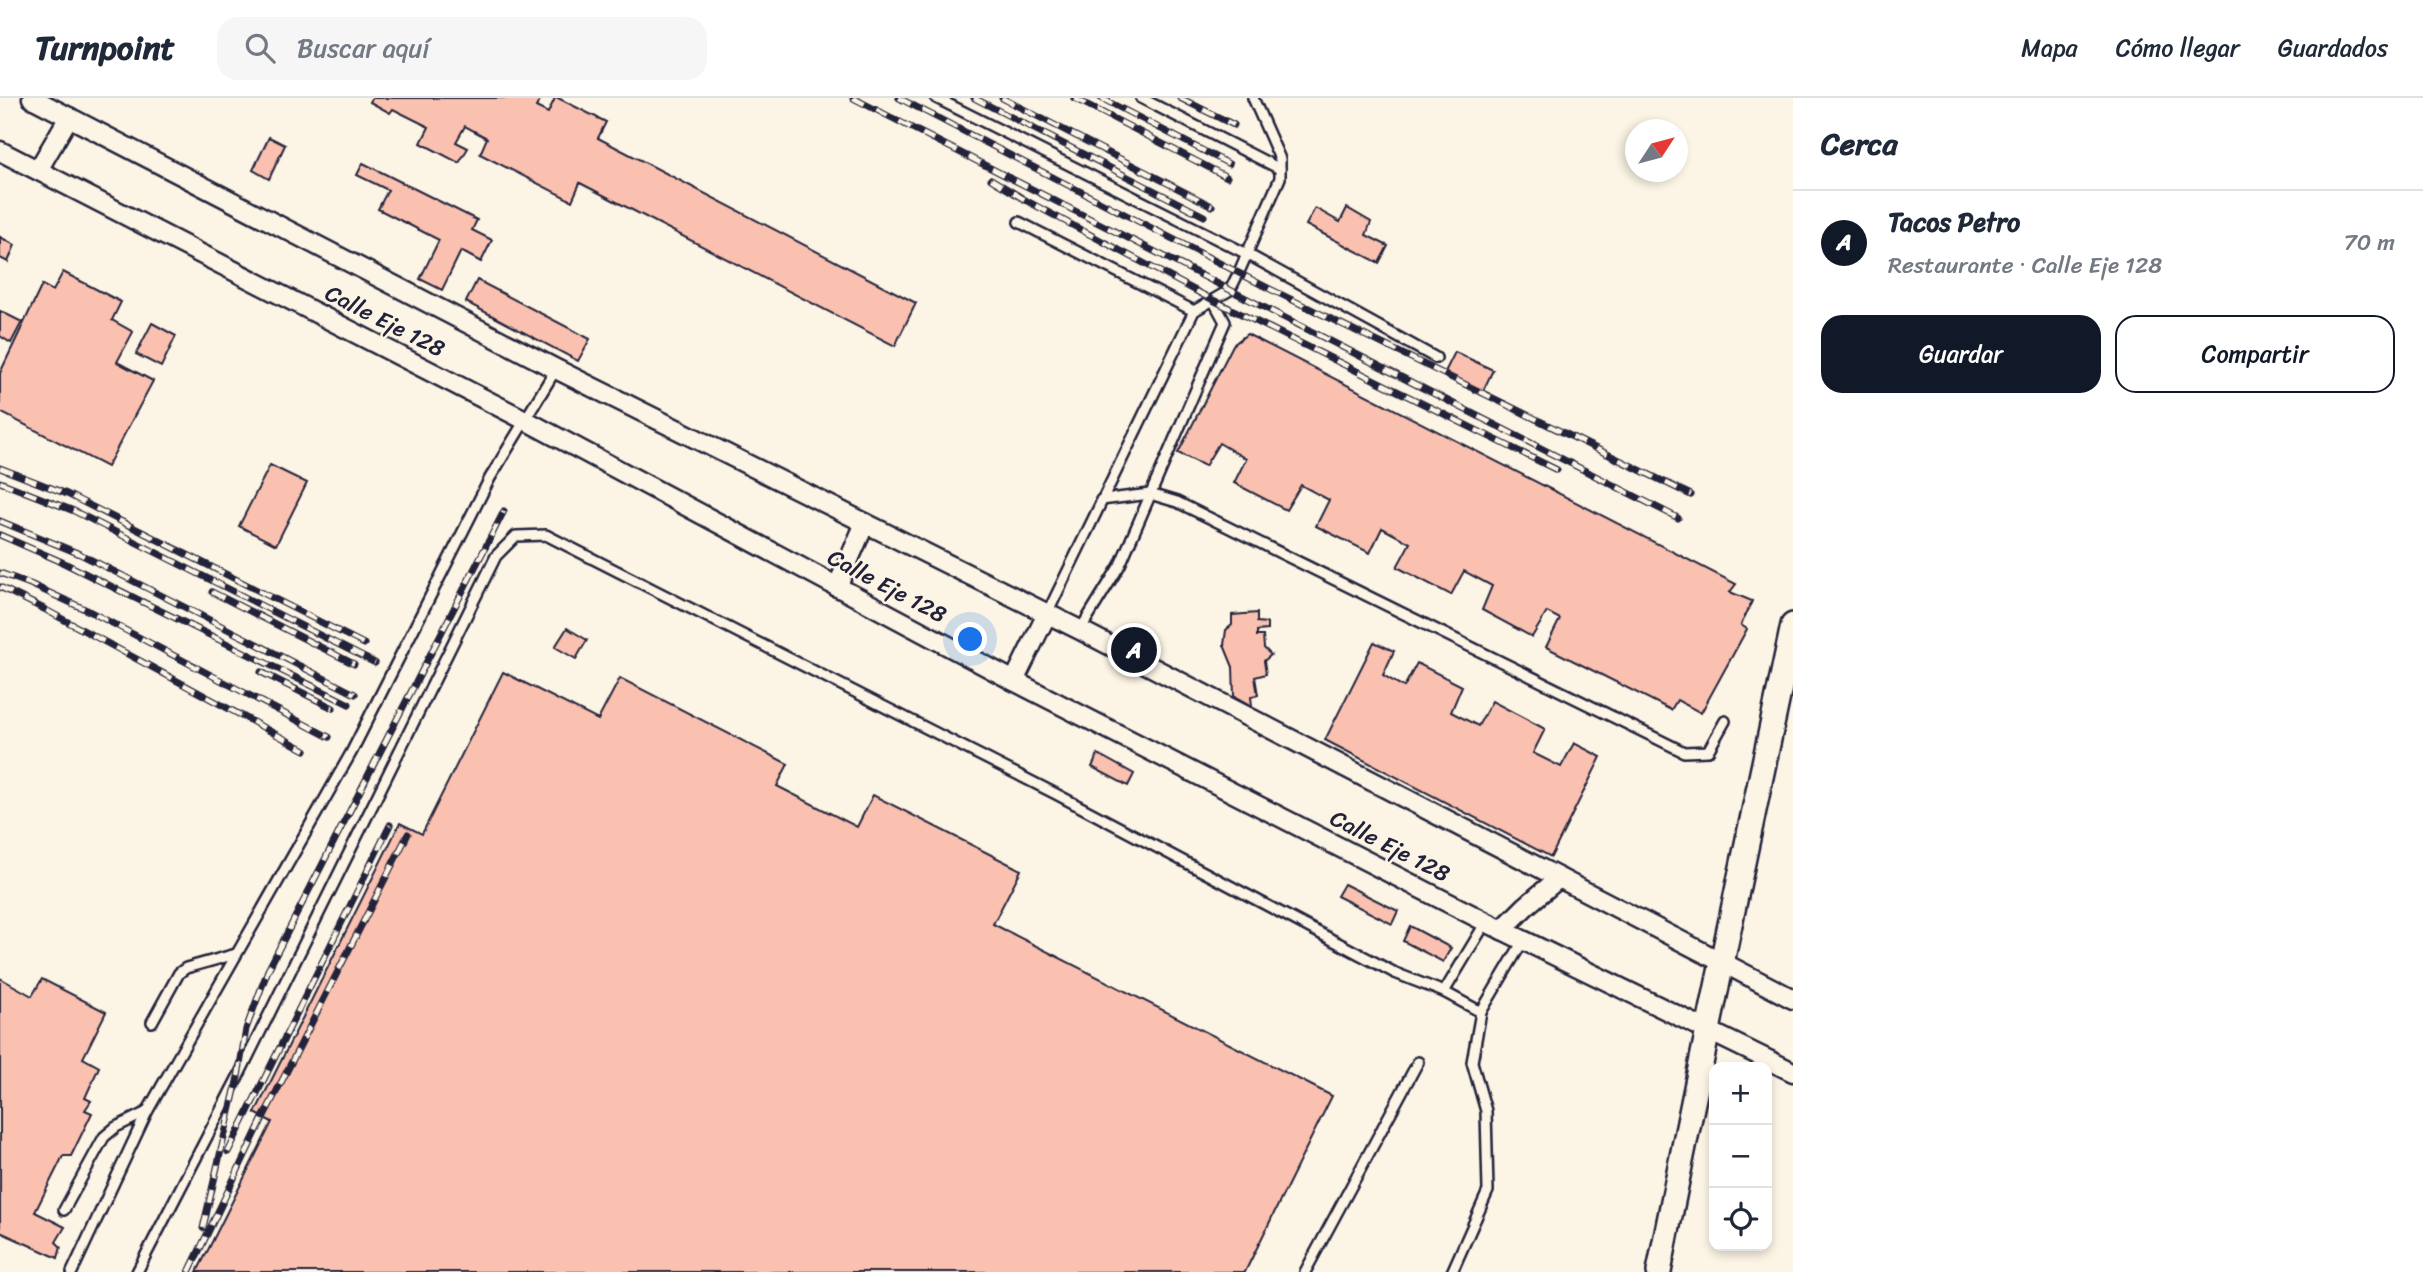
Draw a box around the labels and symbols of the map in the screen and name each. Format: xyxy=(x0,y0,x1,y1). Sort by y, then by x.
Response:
north arrow xyxy=(1625,119,1688,182)
street label: Calle Eje 128 xyxy=(318,273,452,369)
street label: Calle Eje 128 xyxy=(820,537,954,635)
your location xyxy=(953,622,987,656)
pin: A xyxy=(1111,624,1157,676)
street label: Calle Eje 128 xyxy=(1323,798,1457,894)

